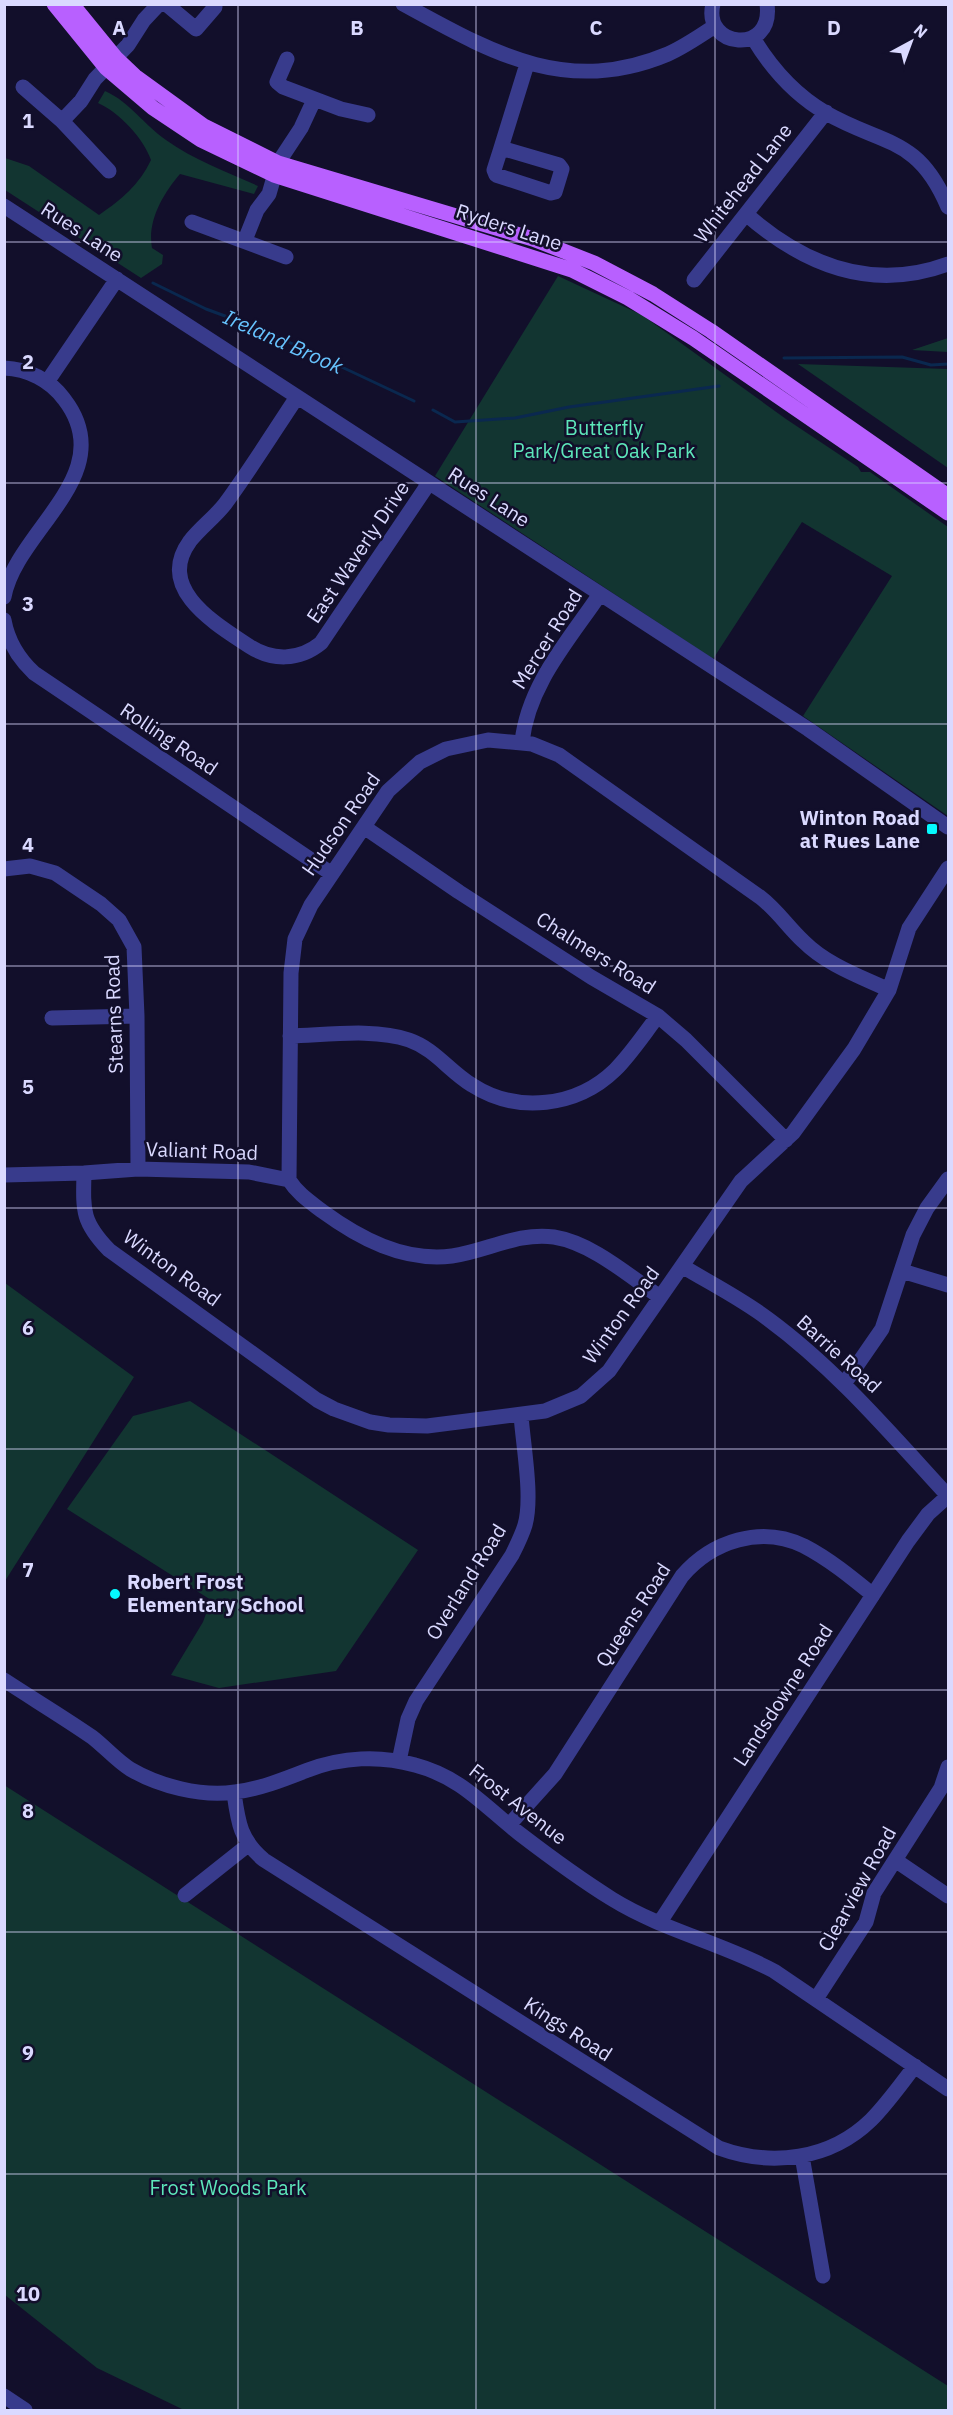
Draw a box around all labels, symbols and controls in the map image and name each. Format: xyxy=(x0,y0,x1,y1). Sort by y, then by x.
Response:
north arrow xyxy=(881,12,941,72)
text: A xyxy=(112,14,126,41)
text: B xyxy=(350,14,364,41)
text: C xyxy=(589,14,603,41)
text: D xyxy=(827,14,841,41)
text: N xyxy=(910,19,932,42)
text: 1 xyxy=(22,107,34,134)
street label: Whitehead Lane xyxy=(687,117,798,248)
street label: Rues Lane xyxy=(36,195,128,268)
street label: Ryders Lane xyxy=(453,197,566,256)
water label: Ireland Brook xyxy=(219,302,349,380)
text: 2 xyxy=(22,348,34,375)
park label: Butterfly Park/Great Oak Park xyxy=(513,414,696,464)
street label: Rues Lane xyxy=(443,460,535,533)
street label: East Waverly Drive xyxy=(300,475,415,628)
street label: Mercer Road xyxy=(505,583,588,694)
text: 3 xyxy=(22,590,34,617)
street label: Rolling Road xyxy=(115,696,223,781)
street label: Hudson Road xyxy=(295,767,386,881)
place label: Winton Road at Rues Lane xyxy=(799,804,920,854)
marker: Winton Road at Rues Lane xyxy=(925,822,939,836)
text: 4 xyxy=(22,831,34,858)
street label: Chalmers Road xyxy=(531,905,661,1000)
street label: Stearns Road xyxy=(98,954,129,1074)
text: 5 xyxy=(22,1073,34,1100)
street label: Valiant Road xyxy=(145,1135,259,1166)
street label: Winton Road xyxy=(118,1223,227,1312)
street label: Winton Road xyxy=(576,1260,665,1369)
street label: Barrie Road xyxy=(791,1308,887,1399)
text: 6 xyxy=(22,1314,34,1341)
street label: Overland Road xyxy=(419,1519,512,1645)
text: 7 xyxy=(22,1556,34,1583)
street label: Queens Road xyxy=(589,1557,676,1672)
place label: Robert Frost Elementary School xyxy=(127,1568,304,1618)
marker: Robert Frost Elementary School xyxy=(108,1587,122,1601)
street label: Landsdowne Road xyxy=(726,1618,839,1771)
street label: Frost Avenue xyxy=(464,1757,573,1850)
text: 8 xyxy=(22,1797,34,1824)
street label: Clearview Road xyxy=(811,1821,902,1956)
street label: Kings Road xyxy=(519,1990,618,2067)
text: 9 xyxy=(22,2039,34,2066)
park label: Frost Woods Park xyxy=(149,2174,307,2201)
text: 10 xyxy=(16,2280,40,2307)

